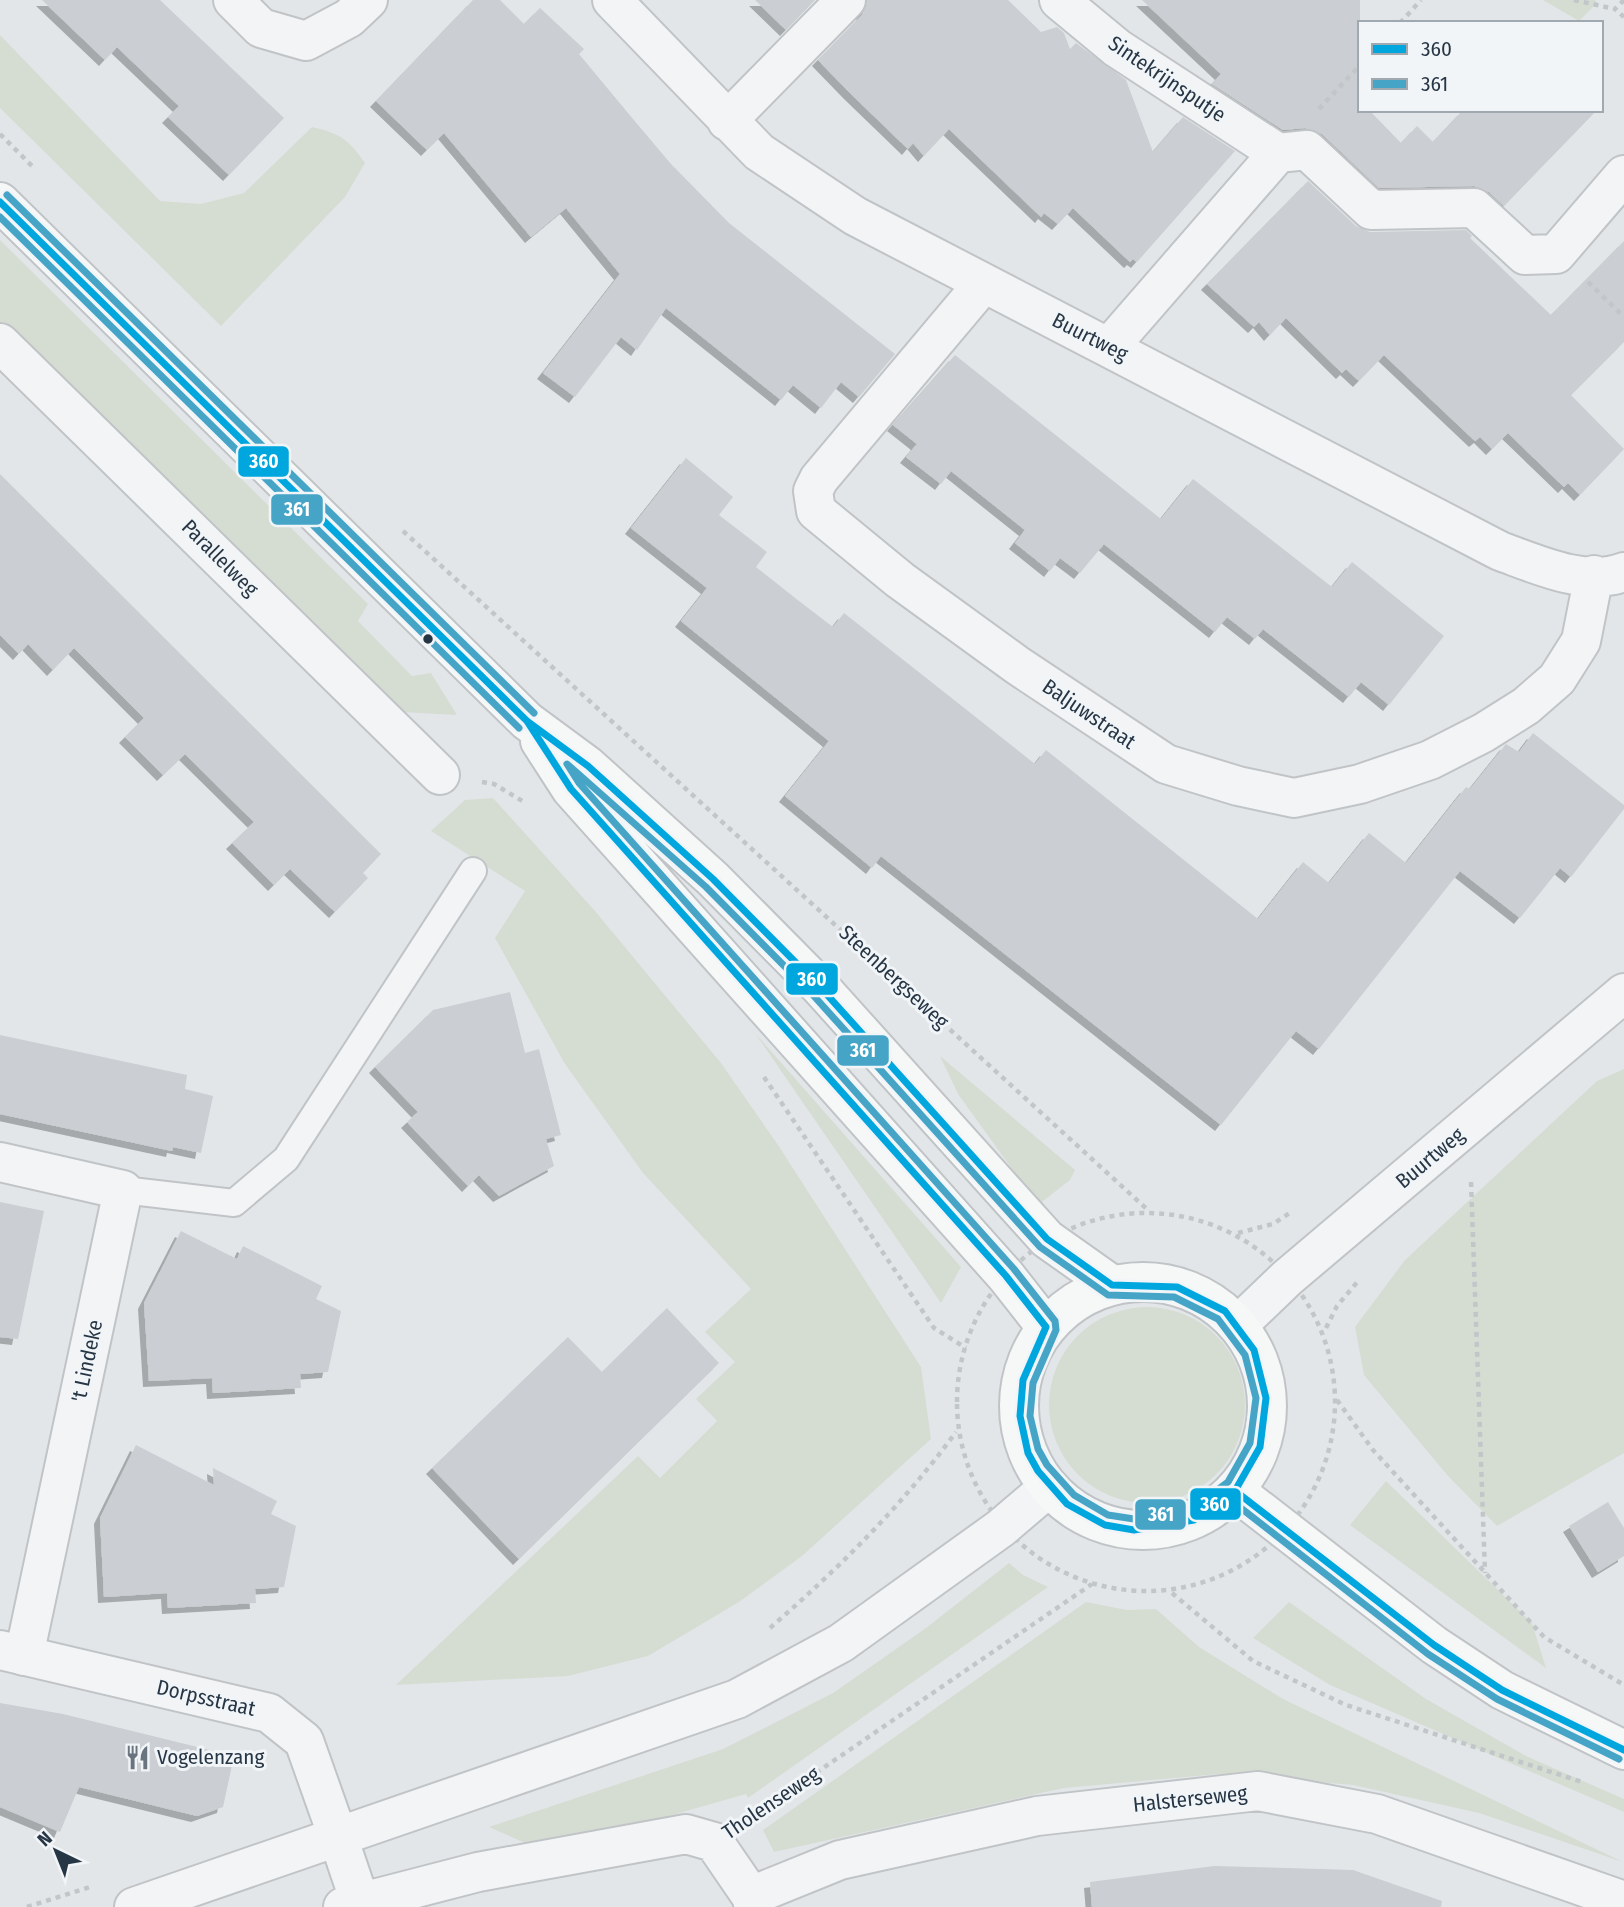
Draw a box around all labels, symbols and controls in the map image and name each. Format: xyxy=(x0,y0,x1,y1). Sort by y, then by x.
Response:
legend xyxy=(1358,21,1603,112)
street label: Sintekrijnsputje xyxy=(1103,30,1231,128)
text: 360 xyxy=(1421,36,1452,62)
text: 361 xyxy=(1421,71,1448,97)
street label: Buurtweg xyxy=(1048,307,1132,367)
line badge: 360 xyxy=(237,445,290,478)
text: 360 xyxy=(248,450,279,473)
line badge: 361 xyxy=(270,493,324,526)
text: 361 xyxy=(283,498,310,521)
street label: Parallelweg xyxy=(176,514,264,602)
unlabelled marker xyxy=(421,632,435,646)
street label: Baljuwstraat xyxy=(1037,673,1141,755)
street label: Steenbergseweg xyxy=(834,920,954,1034)
line badge: 360 xyxy=(785,962,839,996)
text: 360 xyxy=(796,968,827,991)
line badge: 361 xyxy=(836,1034,890,1067)
text: 361 xyxy=(849,1039,876,1062)
street label: Buurtweg xyxy=(1390,1122,1470,1194)
street label: 't Lindeke xyxy=(66,1317,108,1405)
line badge: 360 xyxy=(1189,1487,1242,1521)
text: 360 xyxy=(1199,1493,1230,1516)
line badge: 361 xyxy=(1134,1498,1187,1531)
text: 361 xyxy=(1147,1503,1174,1526)
street label: Dorpsstraat xyxy=(154,1674,258,1722)
restaurant icon: Vogelenzang xyxy=(123,1743,151,1771)
place label: Vogelenzang xyxy=(157,1744,264,1770)
street label: Tholenseweg xyxy=(717,1761,825,1845)
street label: Halsterseweg xyxy=(1132,1780,1248,1818)
north arrow xyxy=(21,1816,91,1886)
text: N xyxy=(33,1827,57,1851)

